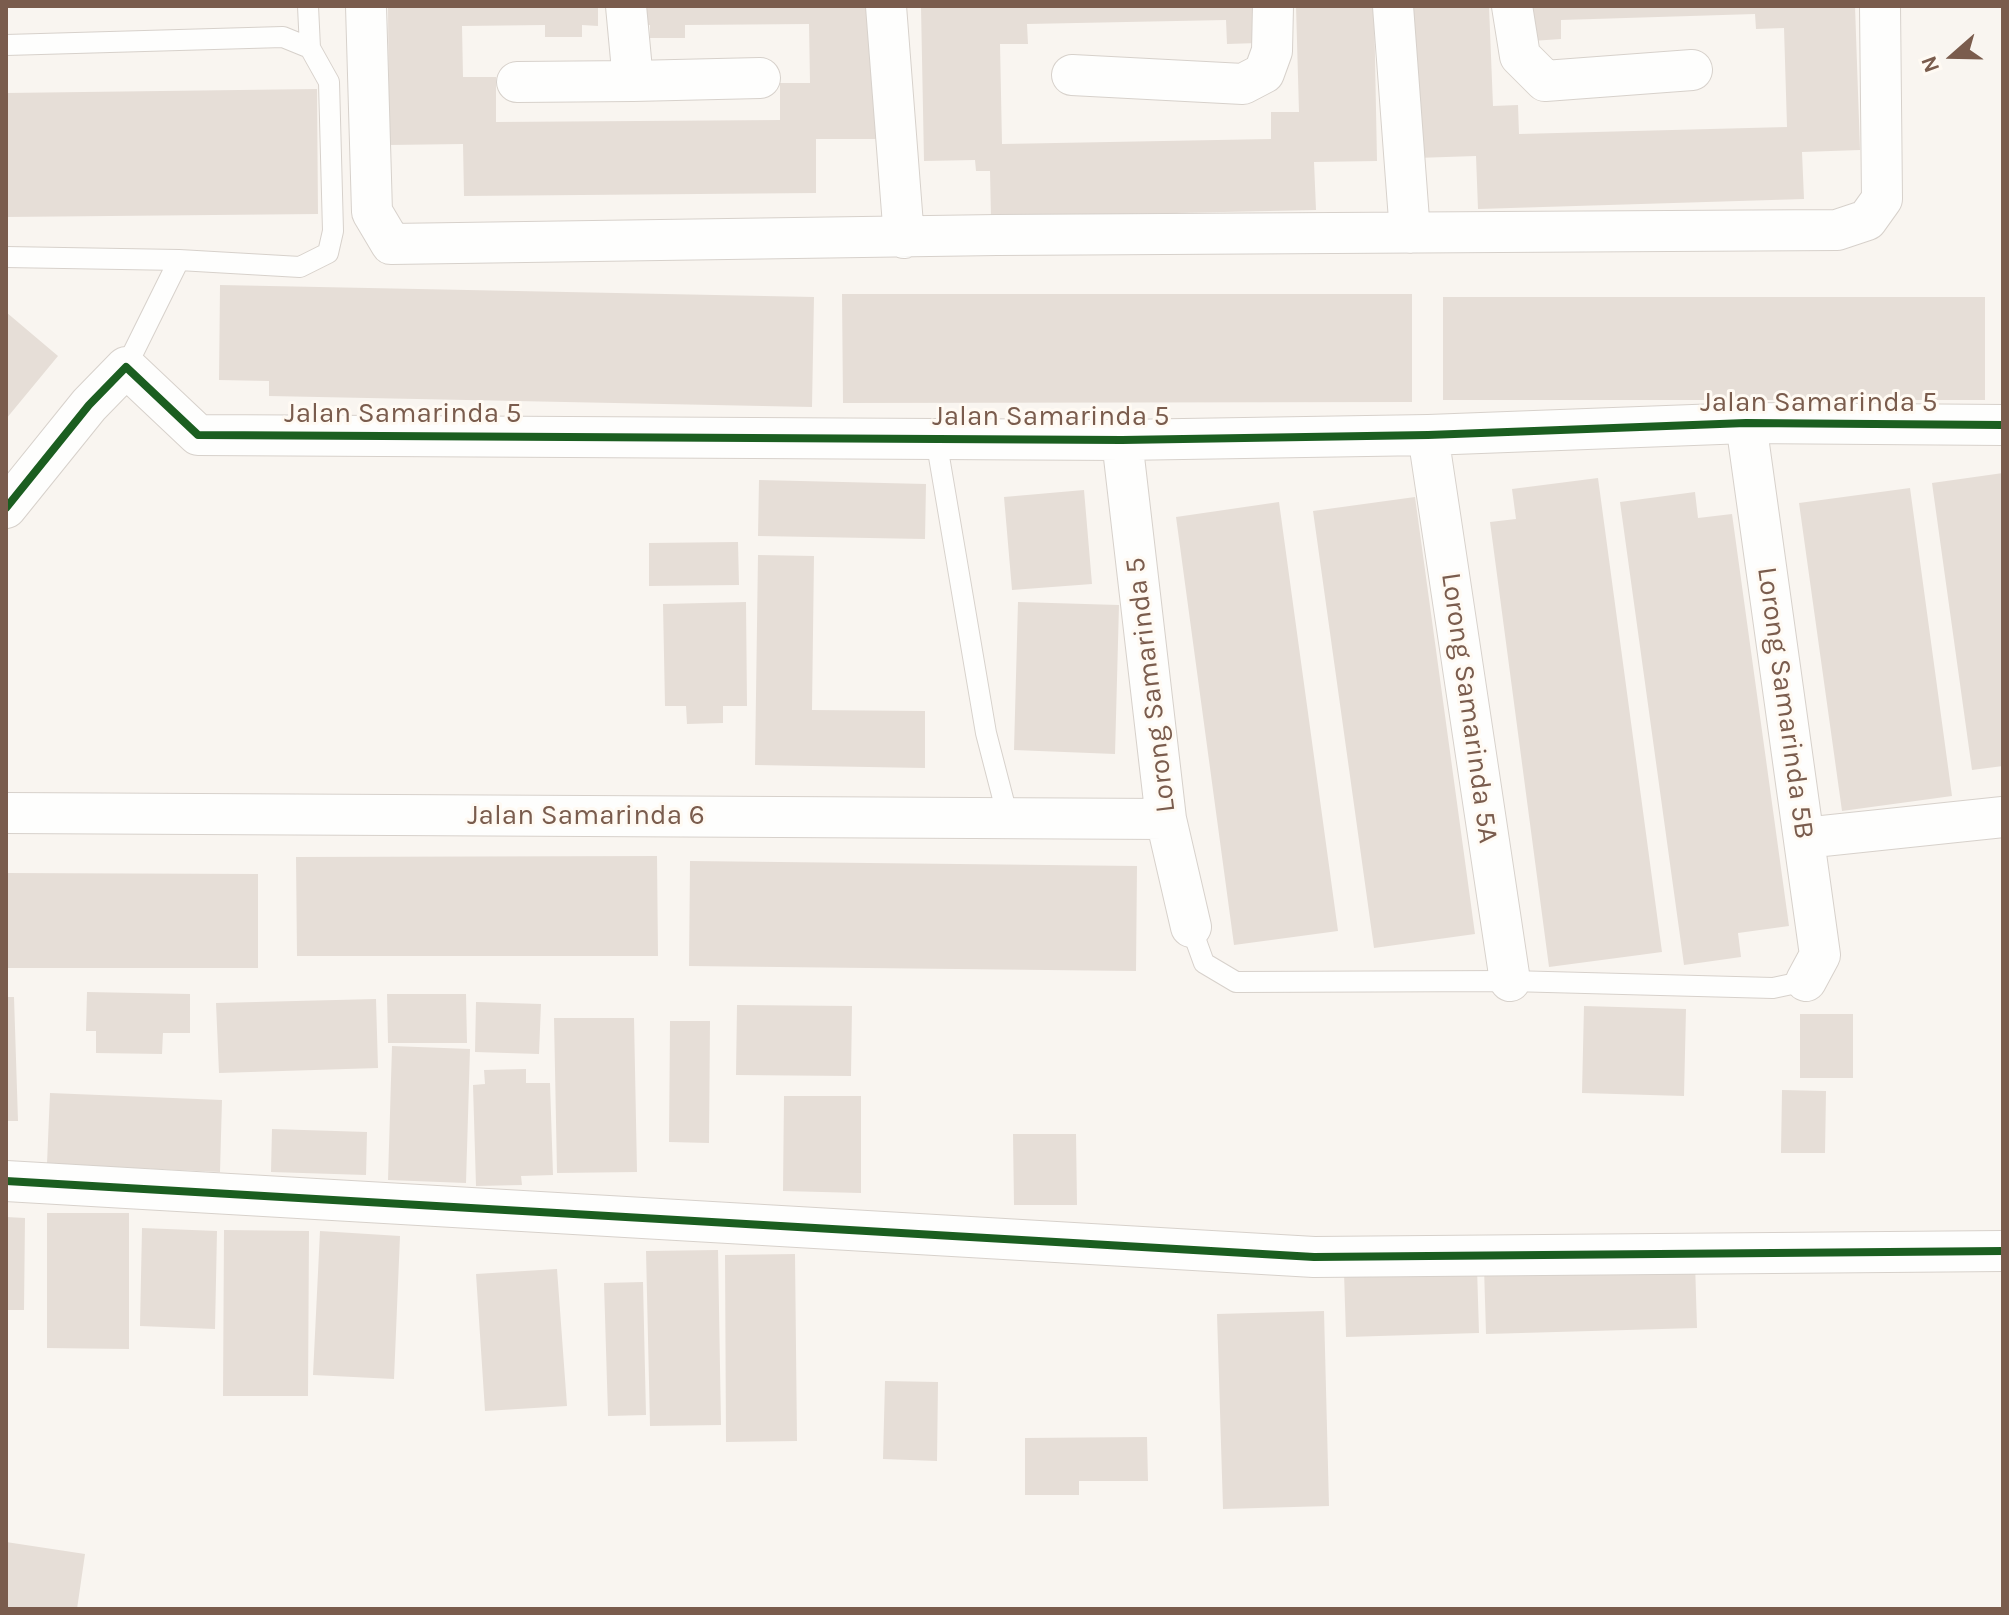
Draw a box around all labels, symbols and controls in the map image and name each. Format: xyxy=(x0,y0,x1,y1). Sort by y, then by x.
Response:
north arrow xyxy=(1913,16,1993,96)
text: N xyxy=(1916,52,1945,76)
street label: Jalan Samarinda 5 xyxy=(1700,386,1938,420)
street label: Jalan Samarinda 5 xyxy=(284,397,522,431)
street label: Jalan Samarinda 5 xyxy=(932,400,1170,434)
street label: Lorong Samarinda 5 xyxy=(1119,555,1183,815)
street label: Lorong Samarinda 5B xyxy=(1749,565,1821,841)
street label: Lorong Samarinda 5A xyxy=(1433,570,1505,846)
street label: Jalan Samarinda 6 xyxy=(467,799,705,833)

